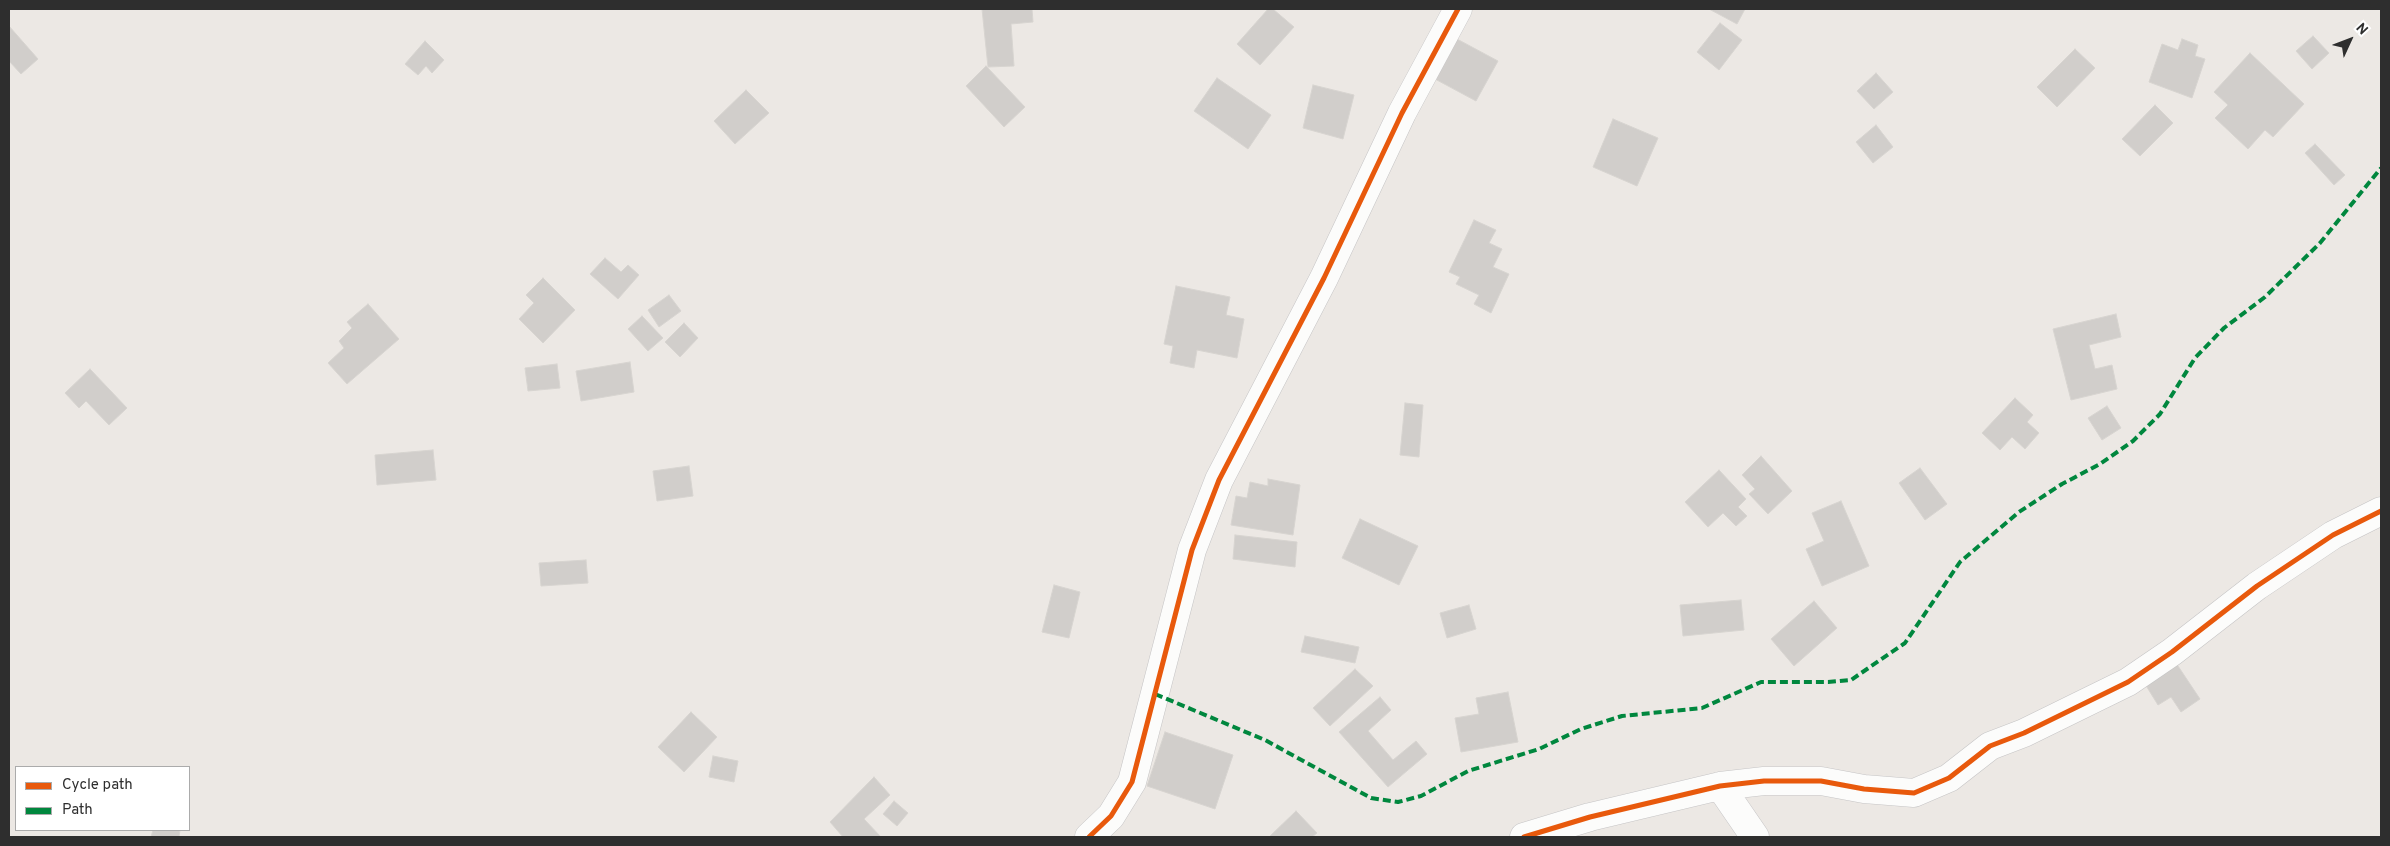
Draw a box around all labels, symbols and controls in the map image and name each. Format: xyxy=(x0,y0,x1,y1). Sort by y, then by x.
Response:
north arrow xyxy=(2325,15,2375,65)
text: N xyxy=(2352,20,2371,39)
legend xyxy=(15,766,190,831)
text: Cycle path xyxy=(62,776,133,795)
text: Path xyxy=(62,801,93,820)

